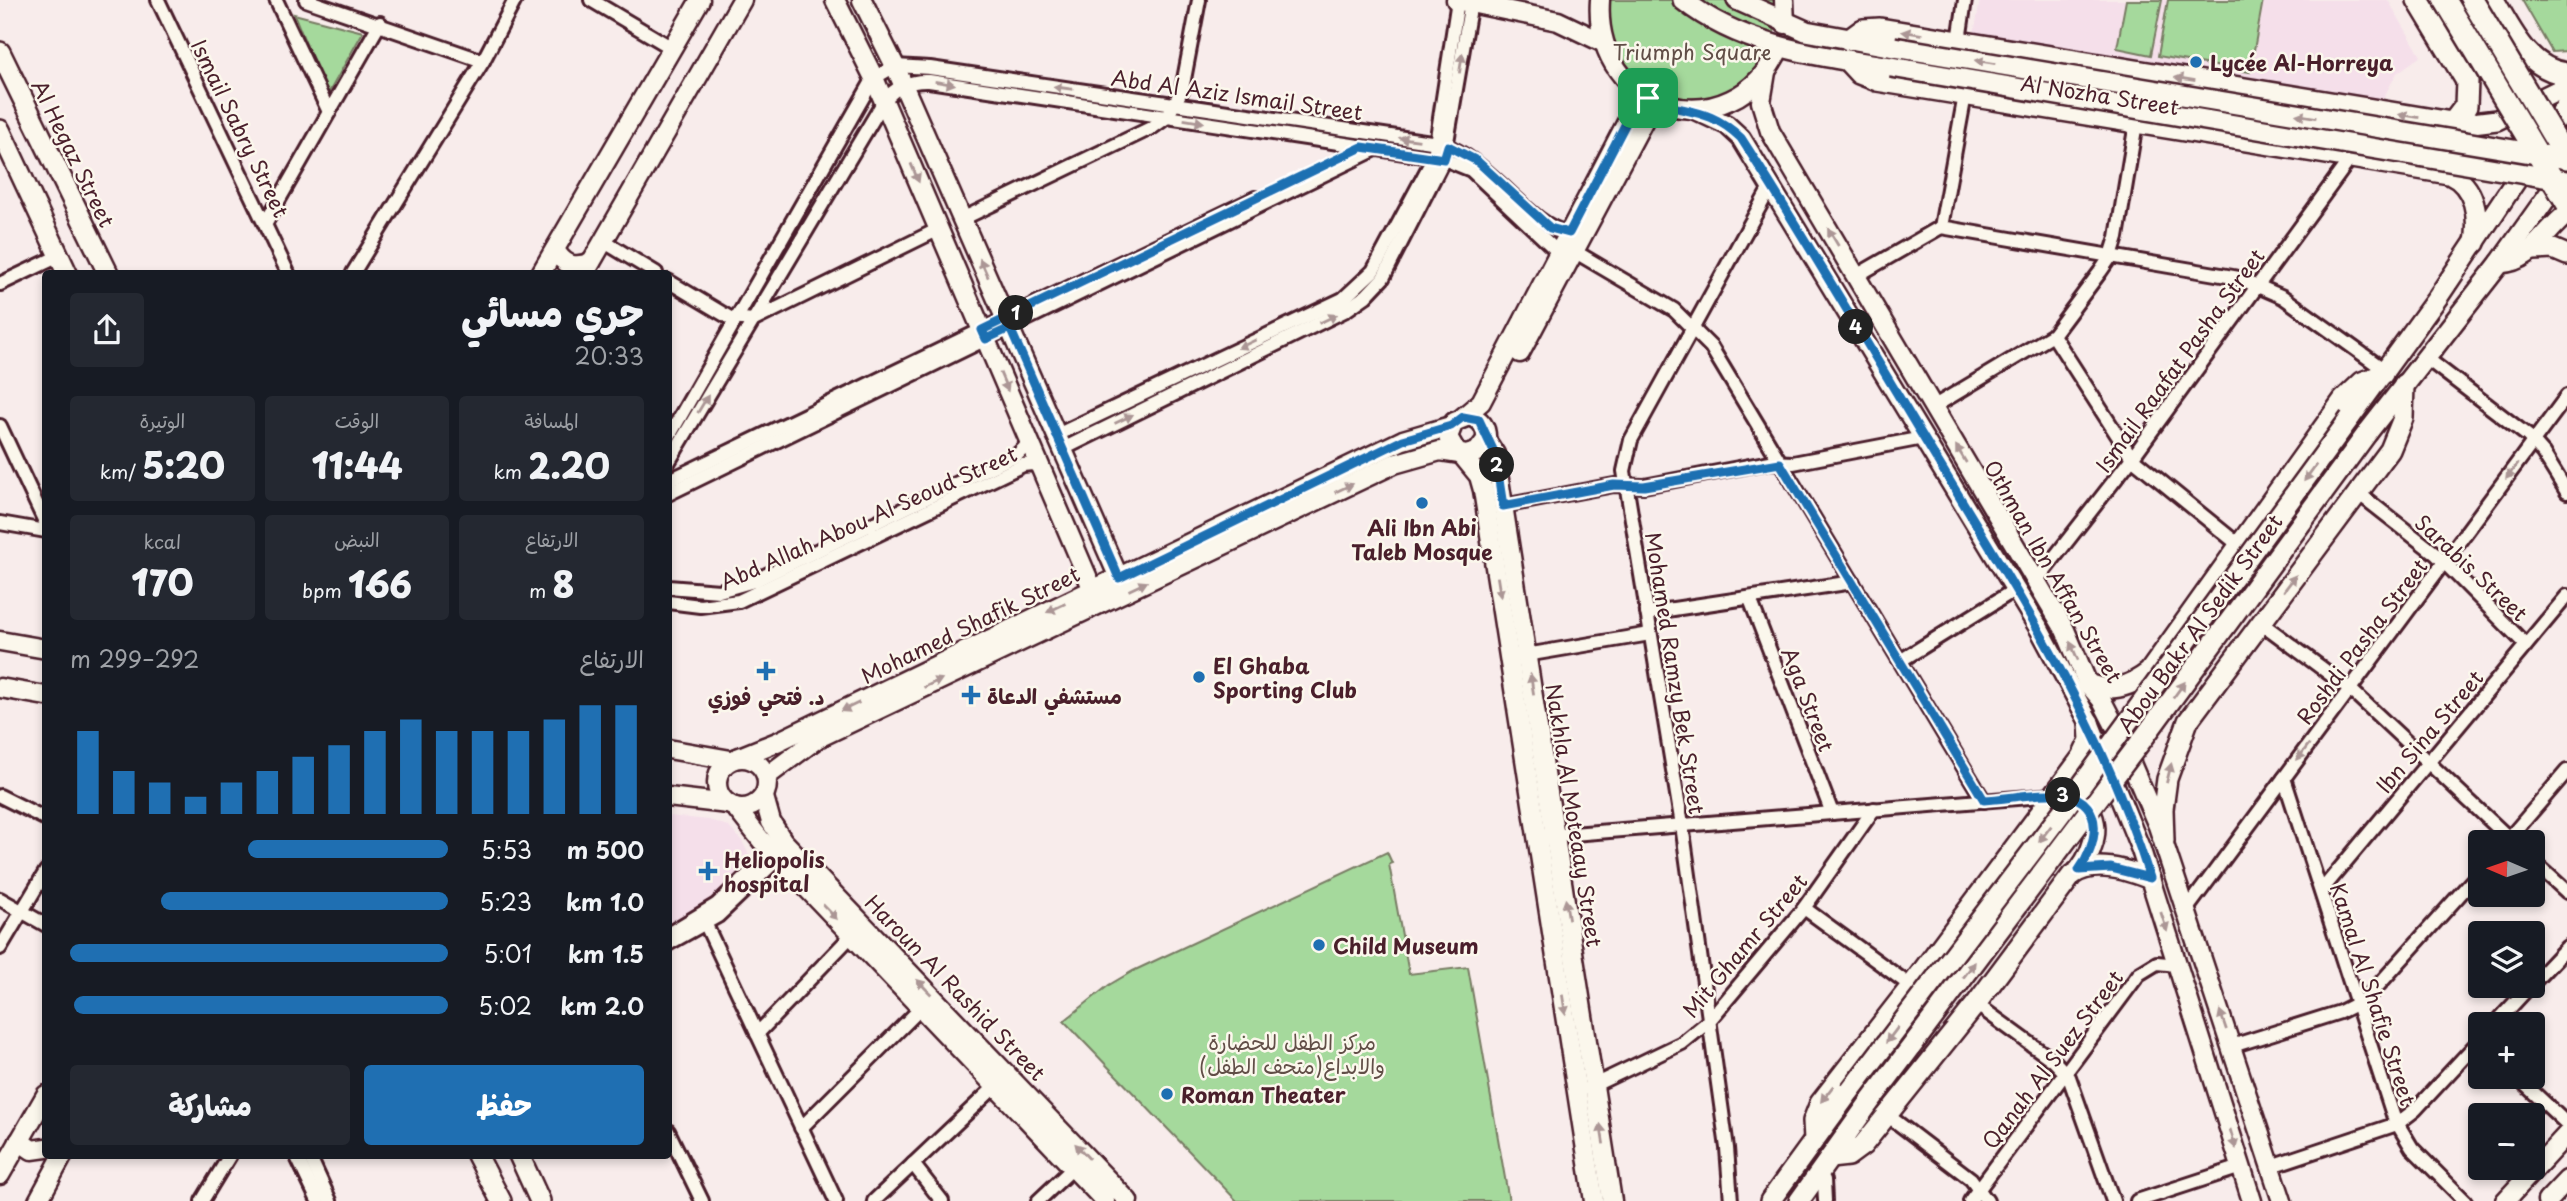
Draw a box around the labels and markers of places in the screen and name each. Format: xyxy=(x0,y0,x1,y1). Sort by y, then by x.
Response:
place label: Lycée Al-Horreya xyxy=(2210,46,2393,78)
marker: Lycée Al-Horreya xyxy=(2188,54,2204,70)
pin xyxy=(1618,68,1678,128)
pin: 1 xyxy=(998,296,1034,330)
pin: 4 xyxy=(1839,310,1874,344)
pin: 2 xyxy=(1480,448,1514,482)
marker: Ali Ibn Abi Taleb Mosque xyxy=(1414,495,1430,511)
place label: Ali Ibn Abi Taleb Mosque xyxy=(1351,511,1493,567)
place label: El Ghaba Sporting Club xyxy=(1213,649,1357,705)
marker: د. فتحي فوزي xyxy=(756,661,776,681)
marker: El Ghaba Sporting Club xyxy=(1191,669,1207,685)
place label: مستشفي الدعاة xyxy=(987,679,1122,716)
place label: د. فتحي فوزي xyxy=(708,680,824,717)
marker: مستشفي الدعاة xyxy=(961,685,981,705)
pin: 3 xyxy=(2046,778,2080,812)
place label: Heliopolis hospital xyxy=(724,843,825,899)
marker: Heliopolis hospital xyxy=(698,861,718,881)
place label: Child Museum xyxy=(1333,929,1479,961)
marker: Child Museum xyxy=(1311,937,1327,953)
place label: Roman Theater xyxy=(1181,1078,1346,1110)
marker: Roman Theater xyxy=(1159,1086,1175,1102)

